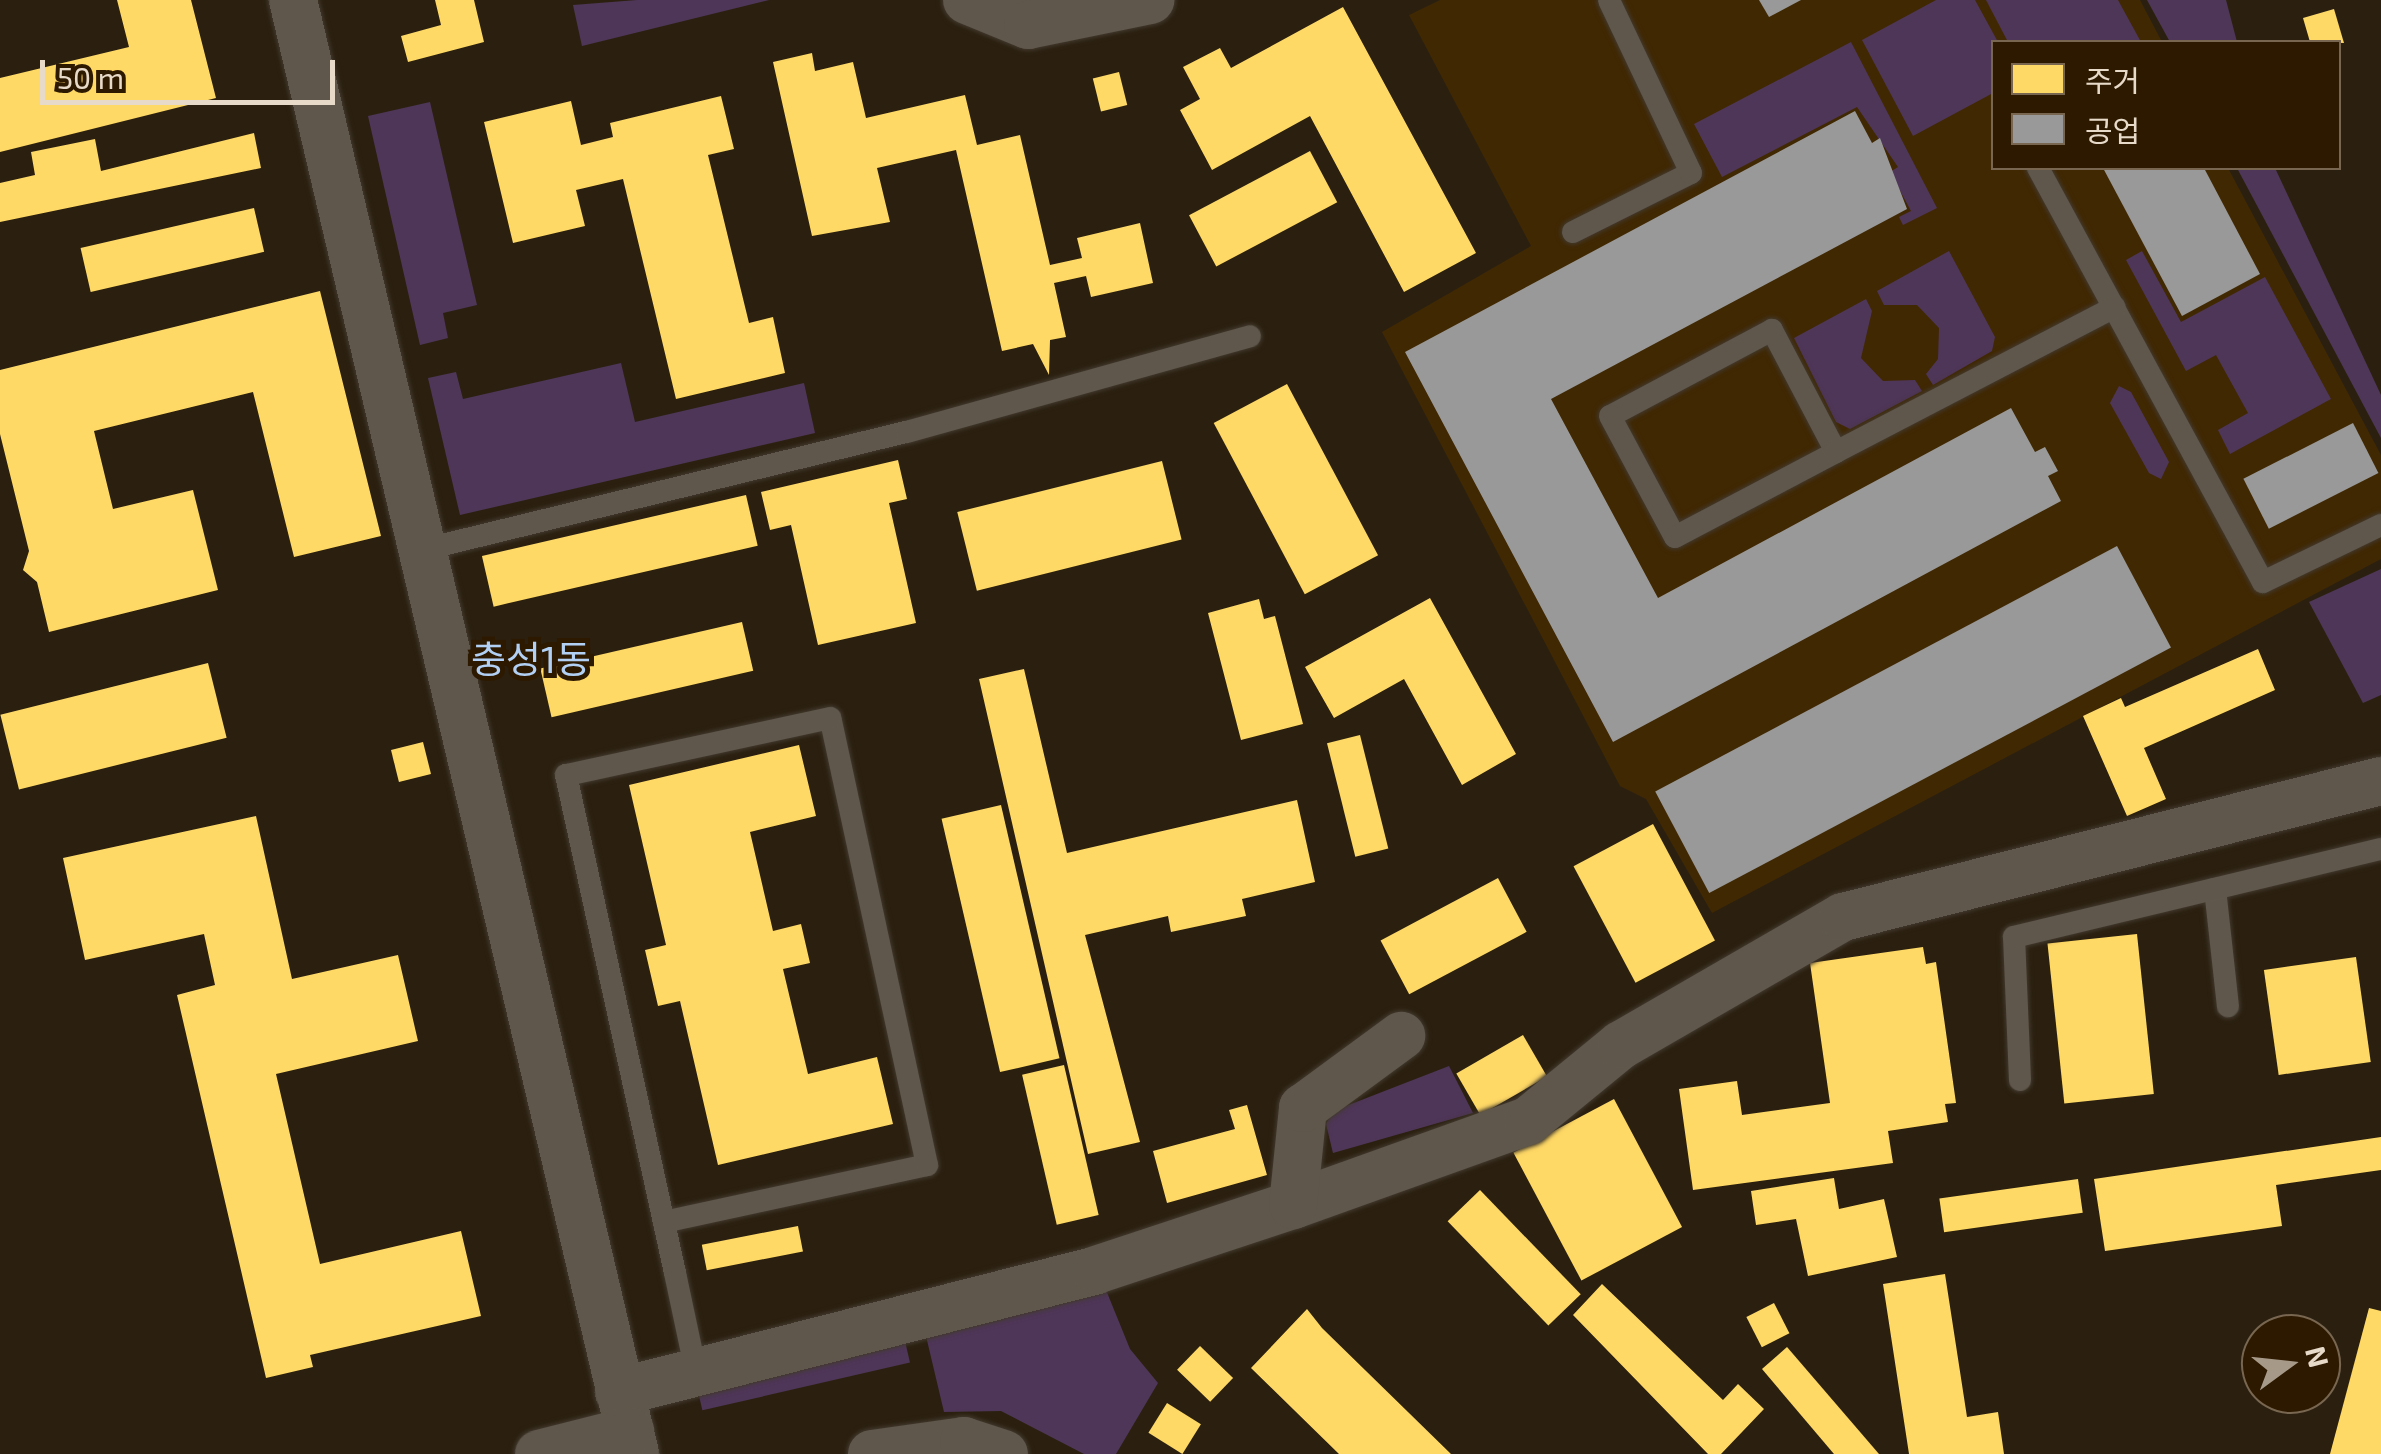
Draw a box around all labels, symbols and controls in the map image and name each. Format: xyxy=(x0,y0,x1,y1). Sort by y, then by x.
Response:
scale bar xyxy=(45,40,340,102)
legend xyxy=(1991,40,2341,170)
text: 50 m xyxy=(57,59,124,95)
text: 주거 xyxy=(2085,62,2140,98)
text: 공업 xyxy=(2085,112,2140,148)
district label: 충성1동 xyxy=(471,636,591,682)
north arrow xyxy=(2241,1314,2341,1414)
text: N xyxy=(2299,1343,2337,1371)

